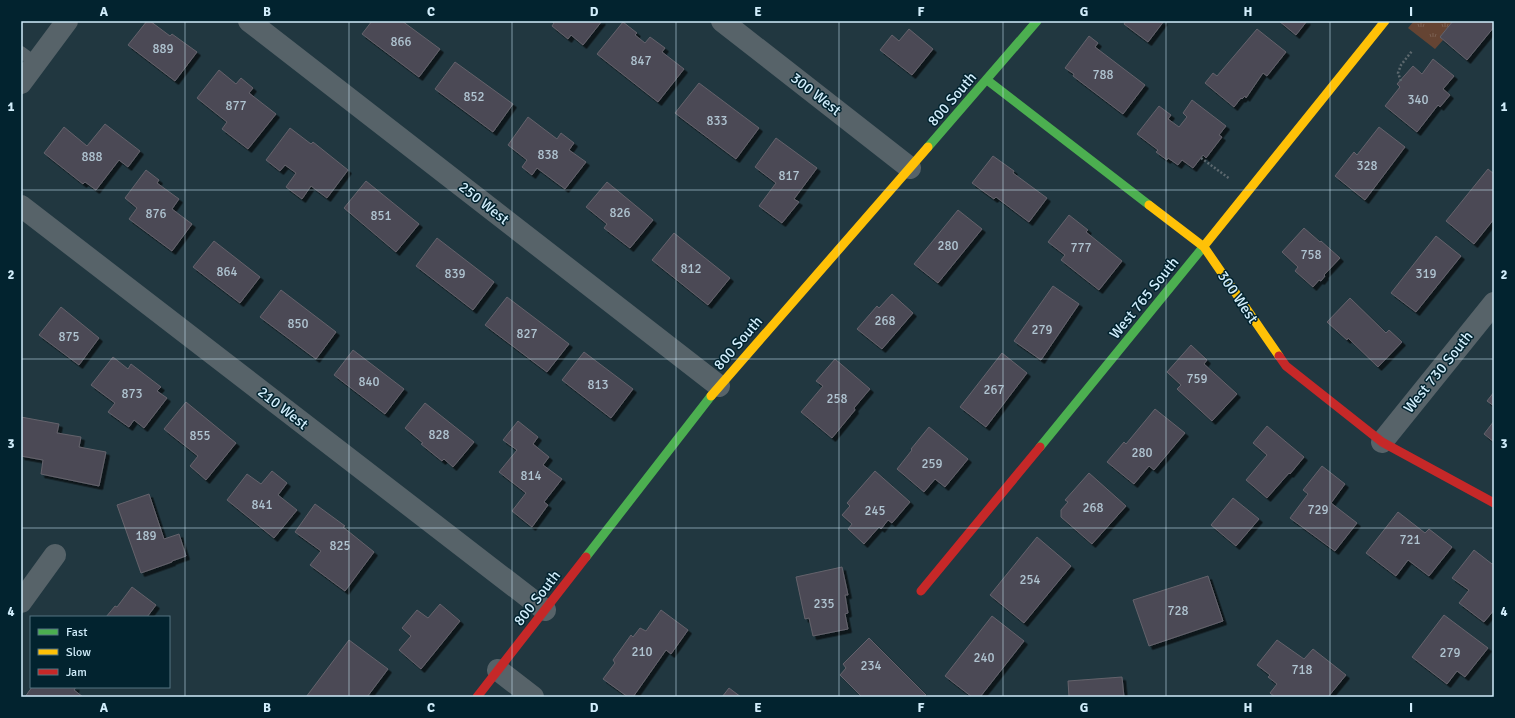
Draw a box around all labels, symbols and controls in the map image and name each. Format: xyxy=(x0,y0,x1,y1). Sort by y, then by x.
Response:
text: A xyxy=(100,4,109,20)
text: B xyxy=(263,4,271,20)
text: C xyxy=(427,4,435,20)
text: D xyxy=(590,4,599,20)
text: E xyxy=(754,4,762,20)
text: F xyxy=(918,4,925,20)
text: G xyxy=(1080,4,1088,20)
text: H xyxy=(1244,4,1252,20)
text: I xyxy=(1409,4,1413,20)
house number: 866 xyxy=(390,34,412,50)
house number: 889 xyxy=(152,41,174,57)
house number: 847 xyxy=(630,53,652,69)
house number: 788 xyxy=(1092,67,1114,83)
street label: 800 South xyxy=(924,68,980,130)
street label: 300 West xyxy=(787,69,845,119)
house number: 852 xyxy=(463,89,485,105)
house number: 340 xyxy=(1407,92,1429,108)
house number: 877 xyxy=(225,98,247,114)
text: 1 xyxy=(7,99,15,115)
text: 1 xyxy=(1500,99,1508,115)
house number: 833 xyxy=(706,113,728,129)
house number: 838 xyxy=(537,147,559,163)
house number: 888 xyxy=(81,149,103,165)
house number: 328 xyxy=(1356,158,1378,174)
house number: 817 xyxy=(778,168,800,184)
street label: 250 West xyxy=(455,178,513,228)
house number: 826 xyxy=(609,205,631,221)
house number: 876 xyxy=(145,206,167,222)
house number: 851 xyxy=(370,208,392,224)
house number: 280 xyxy=(937,238,959,254)
house number: 777 xyxy=(1070,240,1092,256)
house number: 758 xyxy=(1300,247,1322,263)
street label: West 765 South xyxy=(1105,253,1183,343)
house number: 812 xyxy=(680,261,702,277)
house number: 864 xyxy=(216,264,238,280)
house number: 839 xyxy=(444,266,466,282)
house number: 319 xyxy=(1415,266,1437,282)
text: 2 xyxy=(7,267,15,283)
street label: 300 West xyxy=(1214,267,1262,327)
text: 2 xyxy=(1500,267,1508,283)
street label: 800 South xyxy=(710,312,766,374)
house number: 268 xyxy=(874,313,896,329)
house number: 850 xyxy=(287,316,309,332)
house number: 279 xyxy=(1031,322,1053,338)
house number: 827 xyxy=(516,326,538,342)
street label: West 730 South xyxy=(1399,327,1477,417)
house number: 875 xyxy=(58,329,80,345)
house number: 759 xyxy=(1186,371,1208,387)
house number: 840 xyxy=(358,374,380,390)
house number: 813 xyxy=(587,377,609,393)
house number: 267 xyxy=(983,382,1005,398)
street label: 210 West xyxy=(254,383,312,433)
house number: 873 xyxy=(121,386,143,402)
house number: 258 xyxy=(826,391,848,407)
house number: 828 xyxy=(428,427,450,443)
house number: 855 xyxy=(189,428,211,444)
text: 3 xyxy=(7,436,15,452)
text: 3 xyxy=(1500,436,1508,452)
house number: 280 xyxy=(1131,445,1153,461)
house number: 259 xyxy=(921,456,943,472)
house number: 814 xyxy=(520,468,542,484)
house number: 841 xyxy=(251,497,273,513)
house number: 268 xyxy=(1082,500,1104,516)
house number: 729 xyxy=(1307,502,1329,518)
house number: 245 xyxy=(864,503,886,519)
house number: 189 xyxy=(135,528,157,544)
house number: 721 xyxy=(1399,532,1421,548)
house number: 825 xyxy=(329,538,351,554)
street label: 800 South xyxy=(510,567,564,629)
house number: 254 xyxy=(1019,572,1041,588)
house number: 235 xyxy=(813,596,835,612)
house number: 728 xyxy=(1167,603,1189,619)
text: 4 xyxy=(7,604,15,620)
text: 4 xyxy=(1500,604,1508,620)
legend xyxy=(30,616,170,688)
text: Fast xyxy=(66,625,87,640)
house number: 210 xyxy=(631,644,653,660)
text: Slow xyxy=(66,645,91,660)
house number: 279 xyxy=(1439,645,1461,661)
house number: 240 xyxy=(973,650,995,666)
house number: 234 xyxy=(860,658,882,674)
house number: 718 xyxy=(1291,662,1313,678)
text: Jam xyxy=(66,665,87,680)
text: A xyxy=(100,700,109,716)
text: B xyxy=(263,700,271,716)
text: C xyxy=(427,700,435,716)
text: D xyxy=(590,700,599,716)
text: E xyxy=(754,700,762,716)
text: F xyxy=(918,700,925,716)
text: G xyxy=(1080,700,1088,716)
text: H xyxy=(1244,700,1252,716)
text: I xyxy=(1409,700,1413,716)

